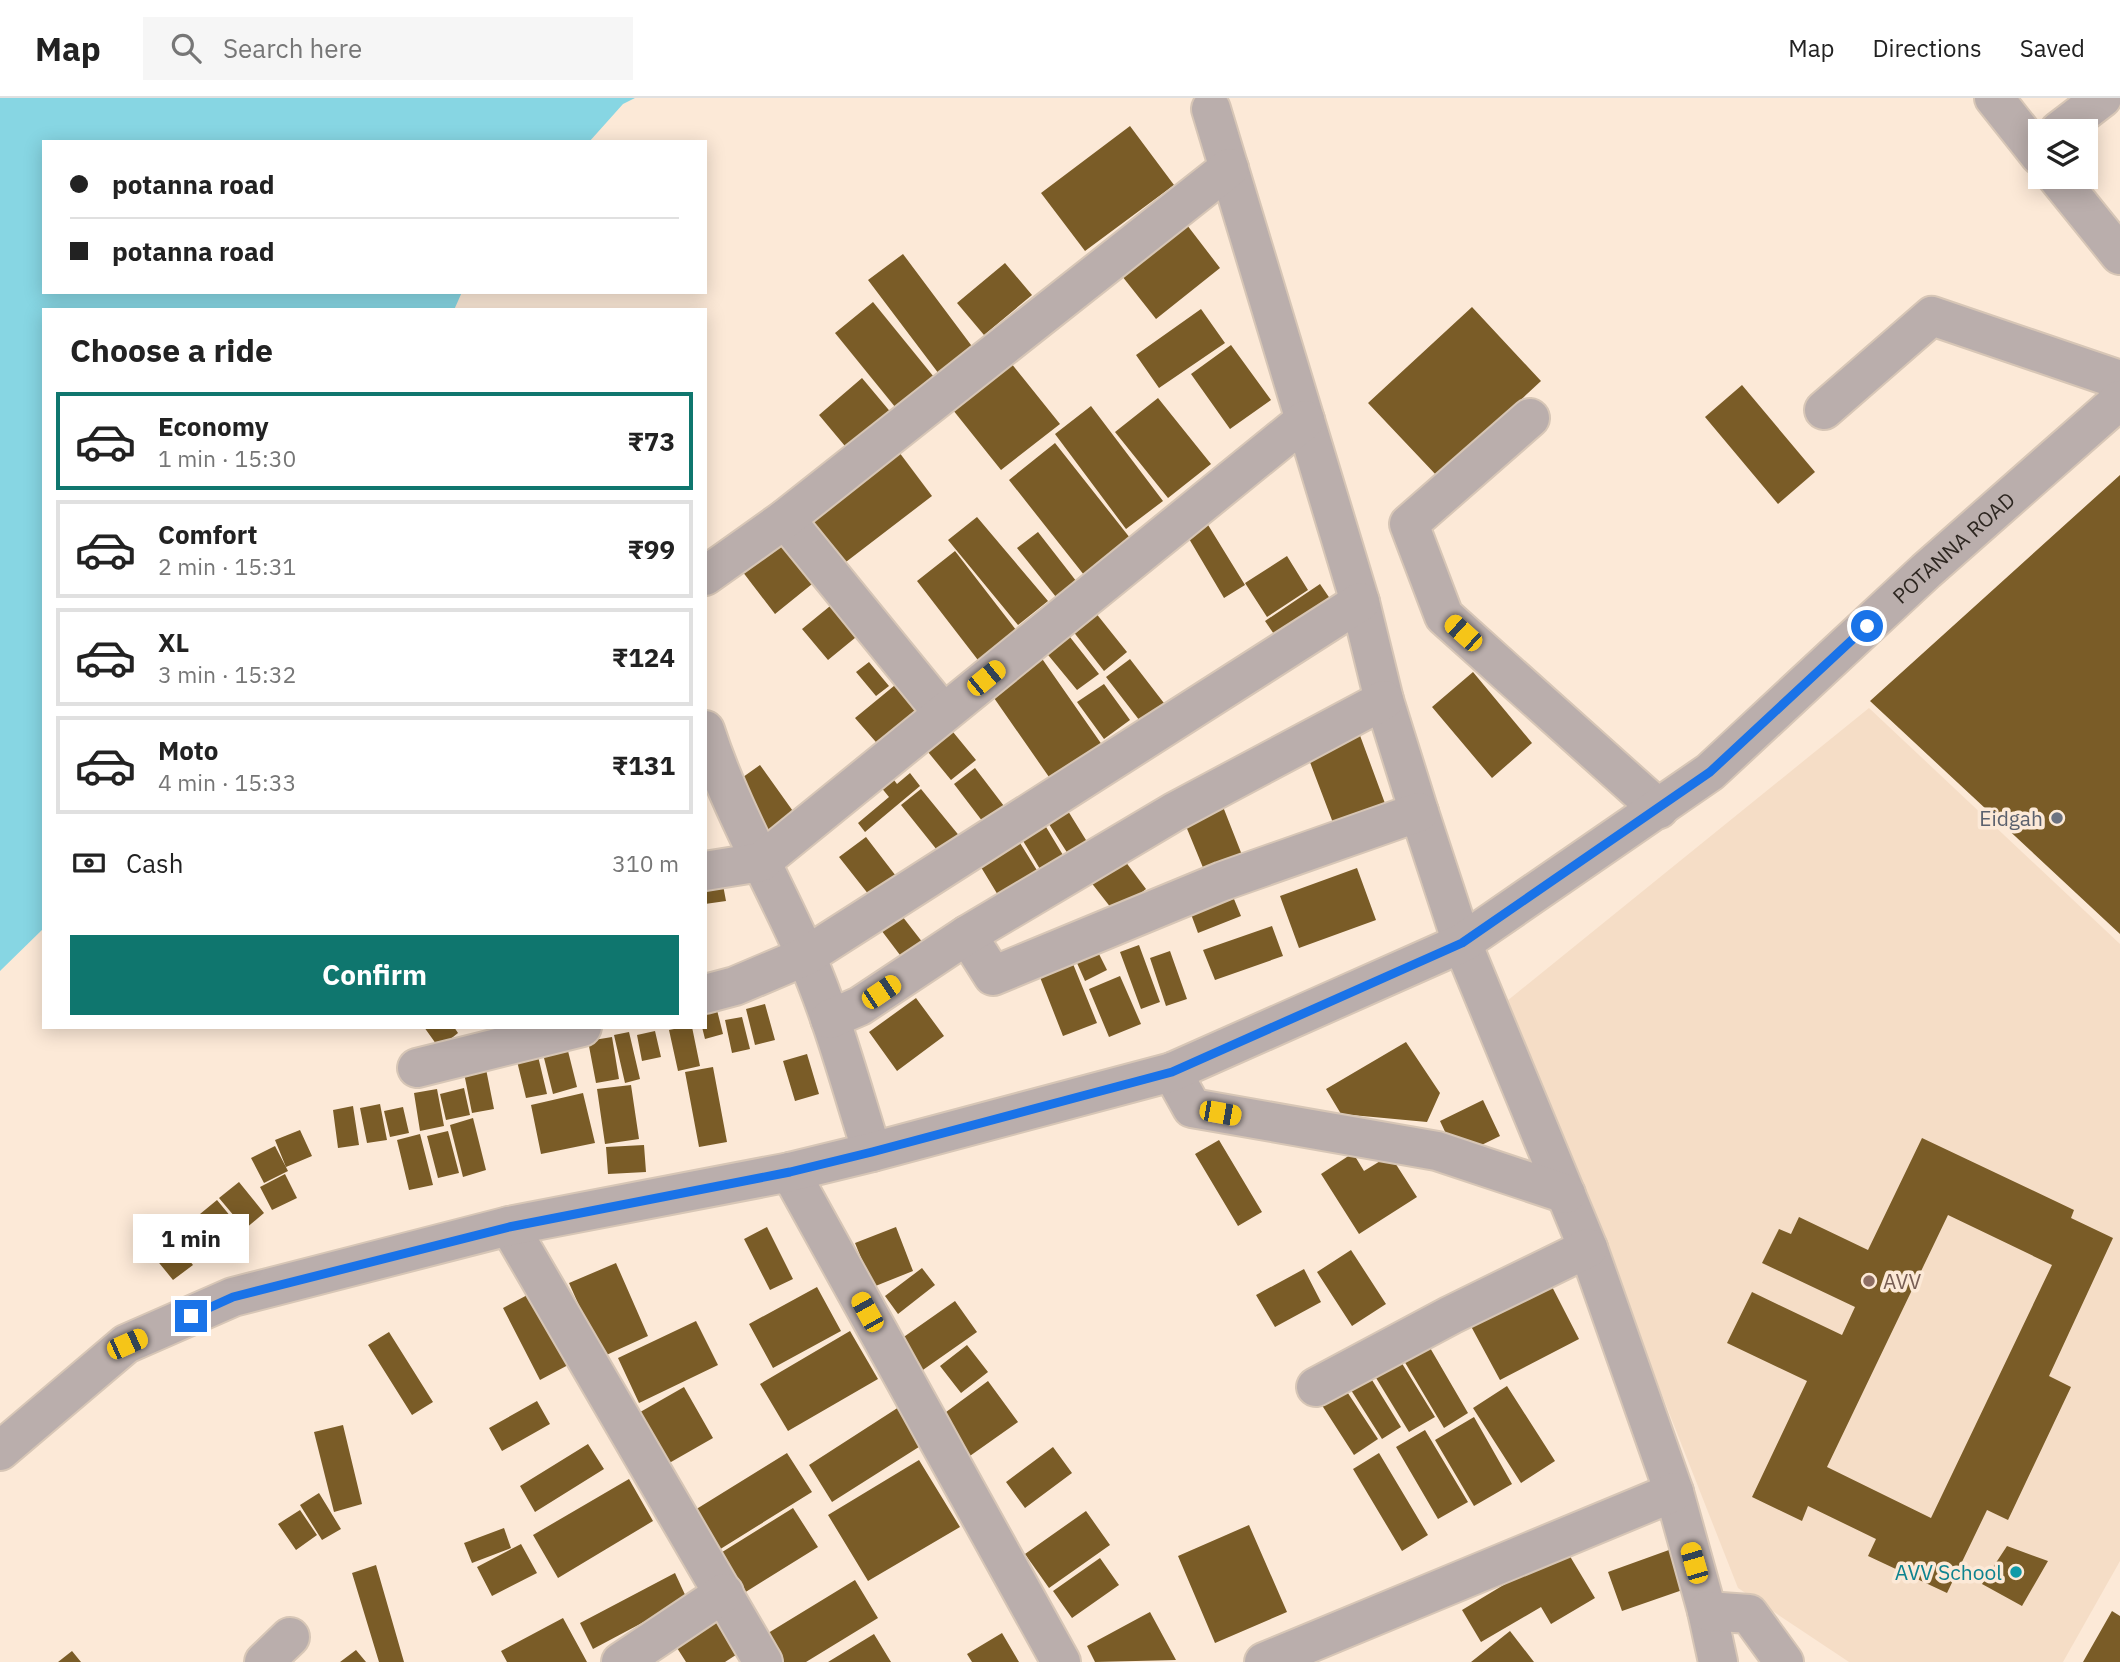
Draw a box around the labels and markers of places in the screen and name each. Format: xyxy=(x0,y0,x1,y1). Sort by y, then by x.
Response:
place label: Eidgah xyxy=(1979,804,2043,832)
marker: Eidgah xyxy=(2049,810,2065,826)
place label: AVV xyxy=(1883,1267,1921,1295)
marker: AVV xyxy=(1861,1273,1877,1289)
place label: AVV School xyxy=(1895,1558,2002,1586)
marker: AVV School xyxy=(2008,1564,2024,1580)

